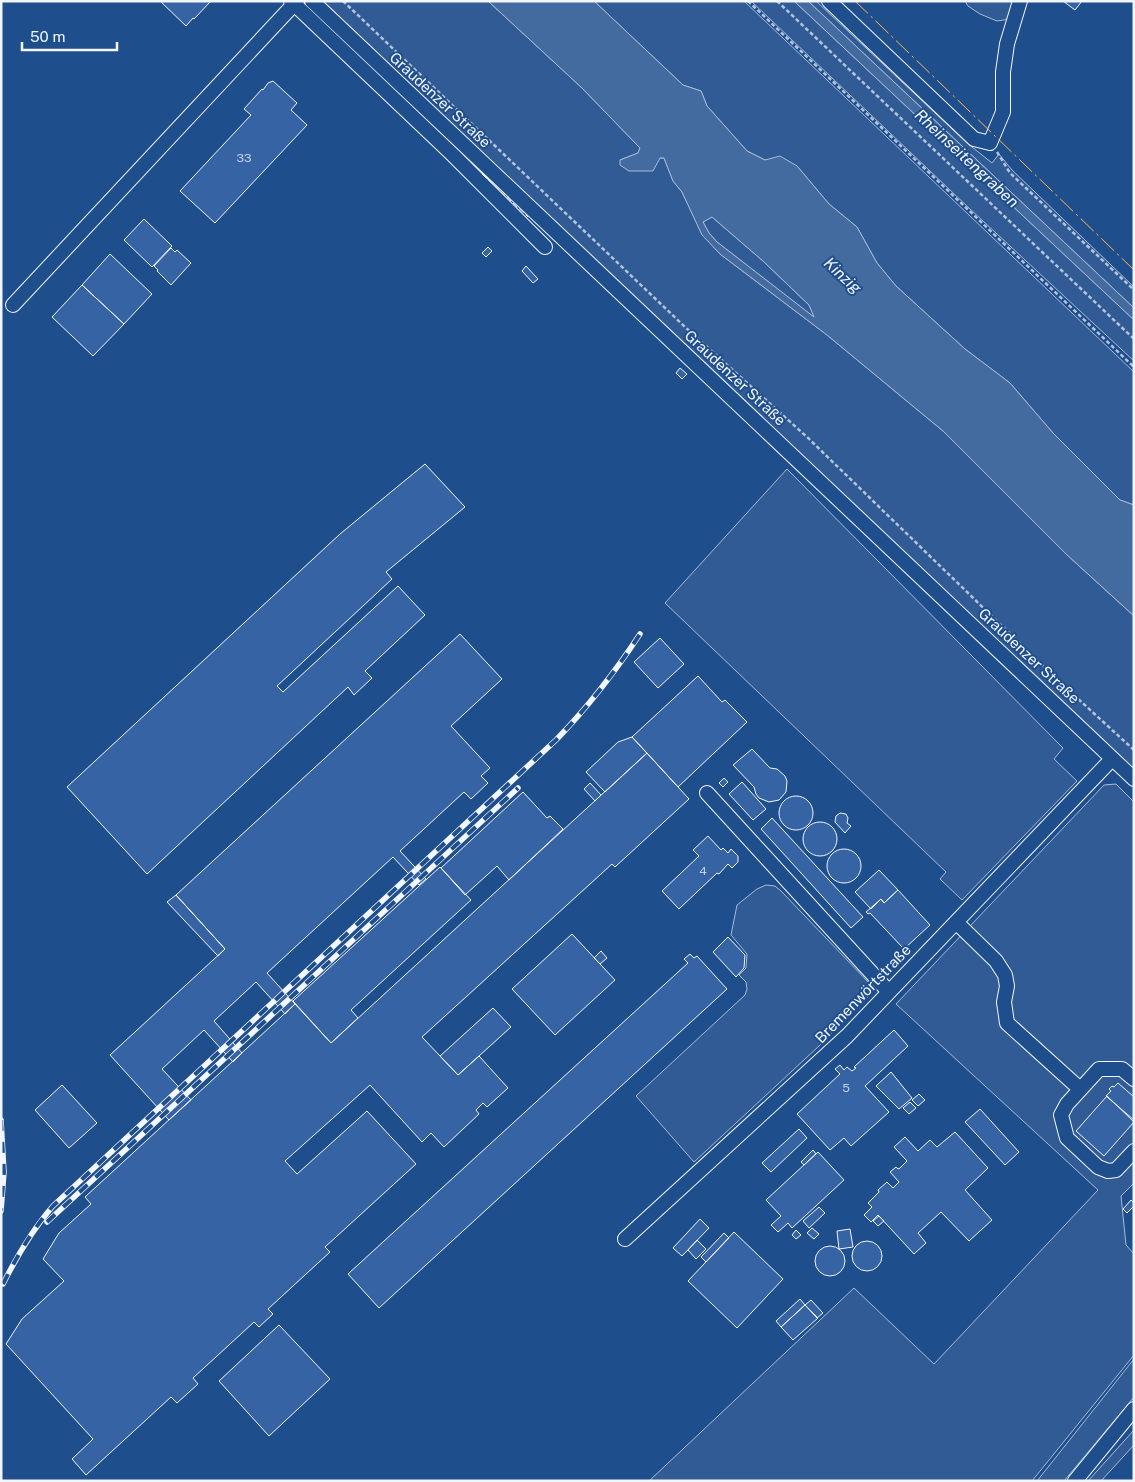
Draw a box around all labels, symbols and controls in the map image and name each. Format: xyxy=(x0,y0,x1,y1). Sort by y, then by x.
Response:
scale bar xyxy=(22,20,118,52)
text: 50 m xyxy=(30,28,65,45)
street label: Graudenzer Straße xyxy=(386,49,494,151)
water label: Rheinseitengraben xyxy=(911,105,1023,212)
house number: 33 xyxy=(236,151,252,165)
water label: Kinzig xyxy=(820,253,866,298)
street label: Graudenzer Straße xyxy=(681,327,789,429)
street label: Graudenzer Straße xyxy=(975,605,1083,707)
house number: 4 xyxy=(699,864,707,878)
street label: Bremenwörtstraße xyxy=(811,941,914,1046)
house number: 5 xyxy=(842,1081,850,1095)

